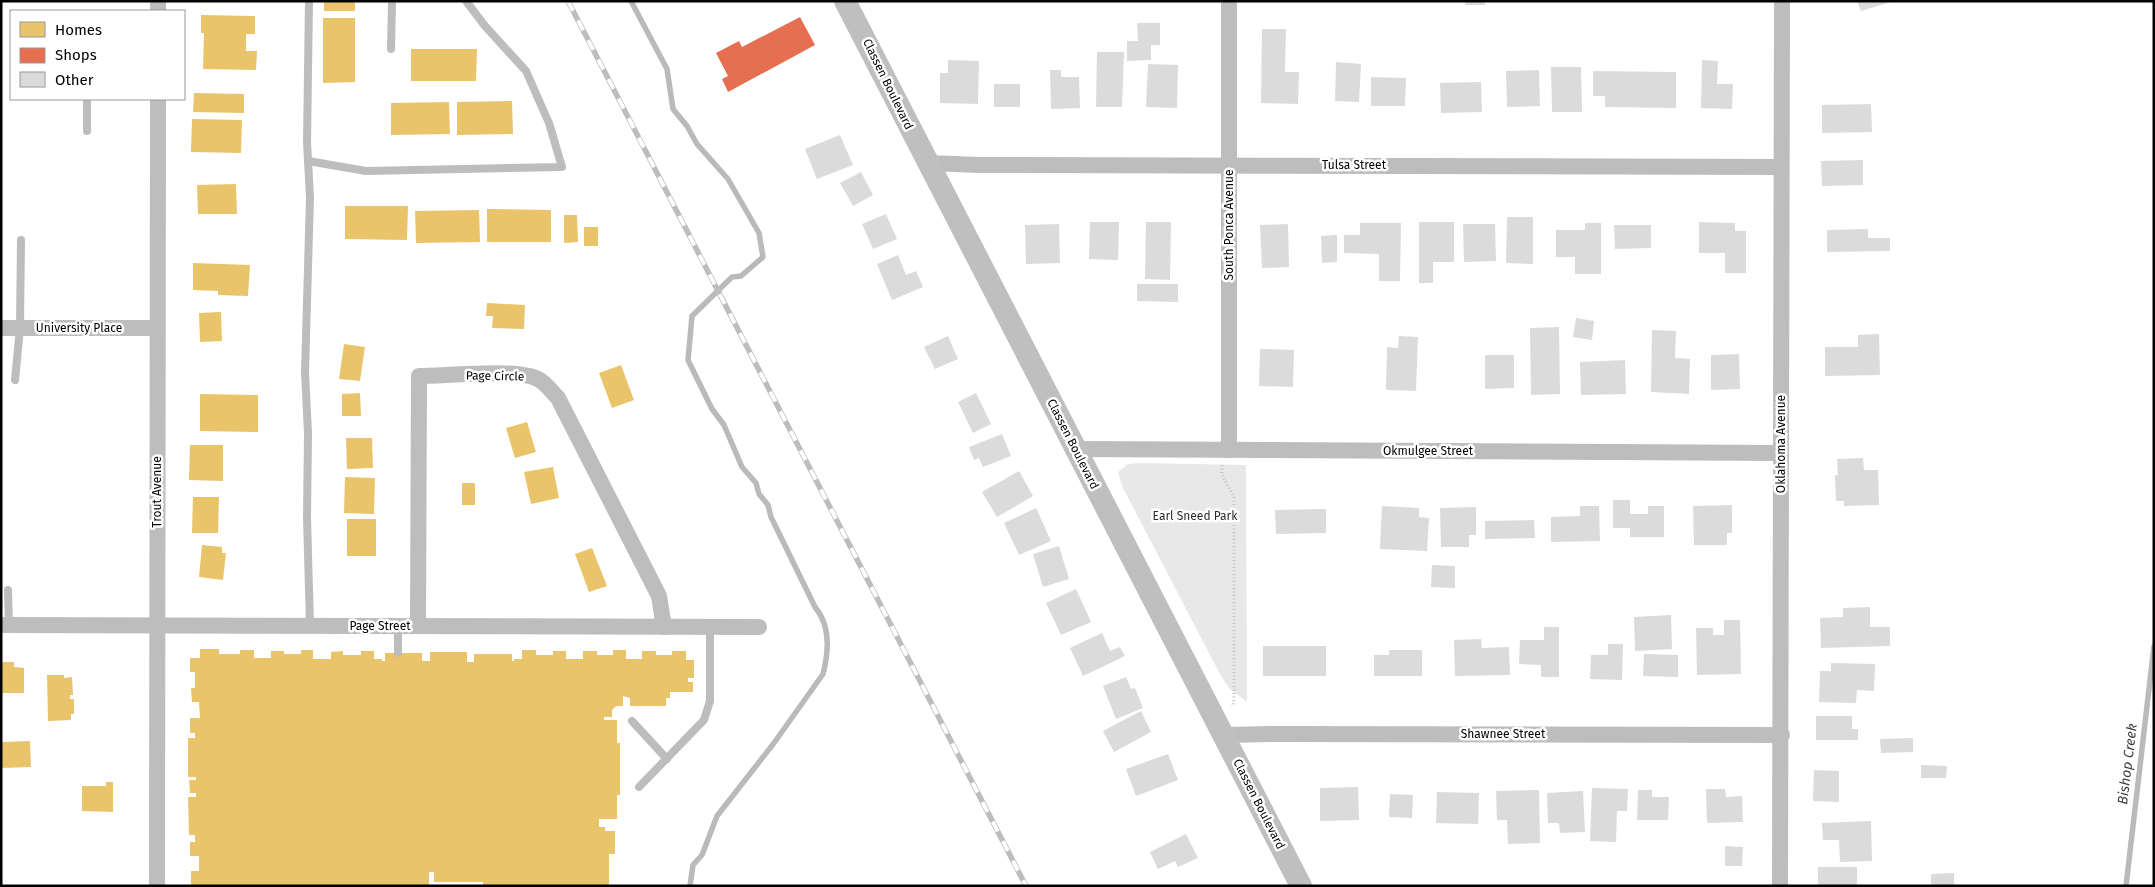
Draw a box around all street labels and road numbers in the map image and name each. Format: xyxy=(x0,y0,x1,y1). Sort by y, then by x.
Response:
street label: Classen Boulevard xyxy=(860,36,916,132)
street label: Tulsa Street xyxy=(1322,158,1387,172)
street label: South Ponca Avenue xyxy=(1222,170,1236,280)
street label: University Place xyxy=(36,321,122,335)
street label: Page Circle xyxy=(466,368,524,384)
street label: Oklahoma Avenue xyxy=(1774,395,1788,493)
street label: Classen Boulevard xyxy=(1044,397,1102,491)
street label: Okmulgee Street xyxy=(1383,444,1474,458)
street label: Trout Avenue xyxy=(150,456,164,528)
street label: Page Street xyxy=(349,619,411,633)
street label: Shawnee Street xyxy=(1461,727,1546,741)
street label: Classen Boulevard xyxy=(1230,757,1288,851)

